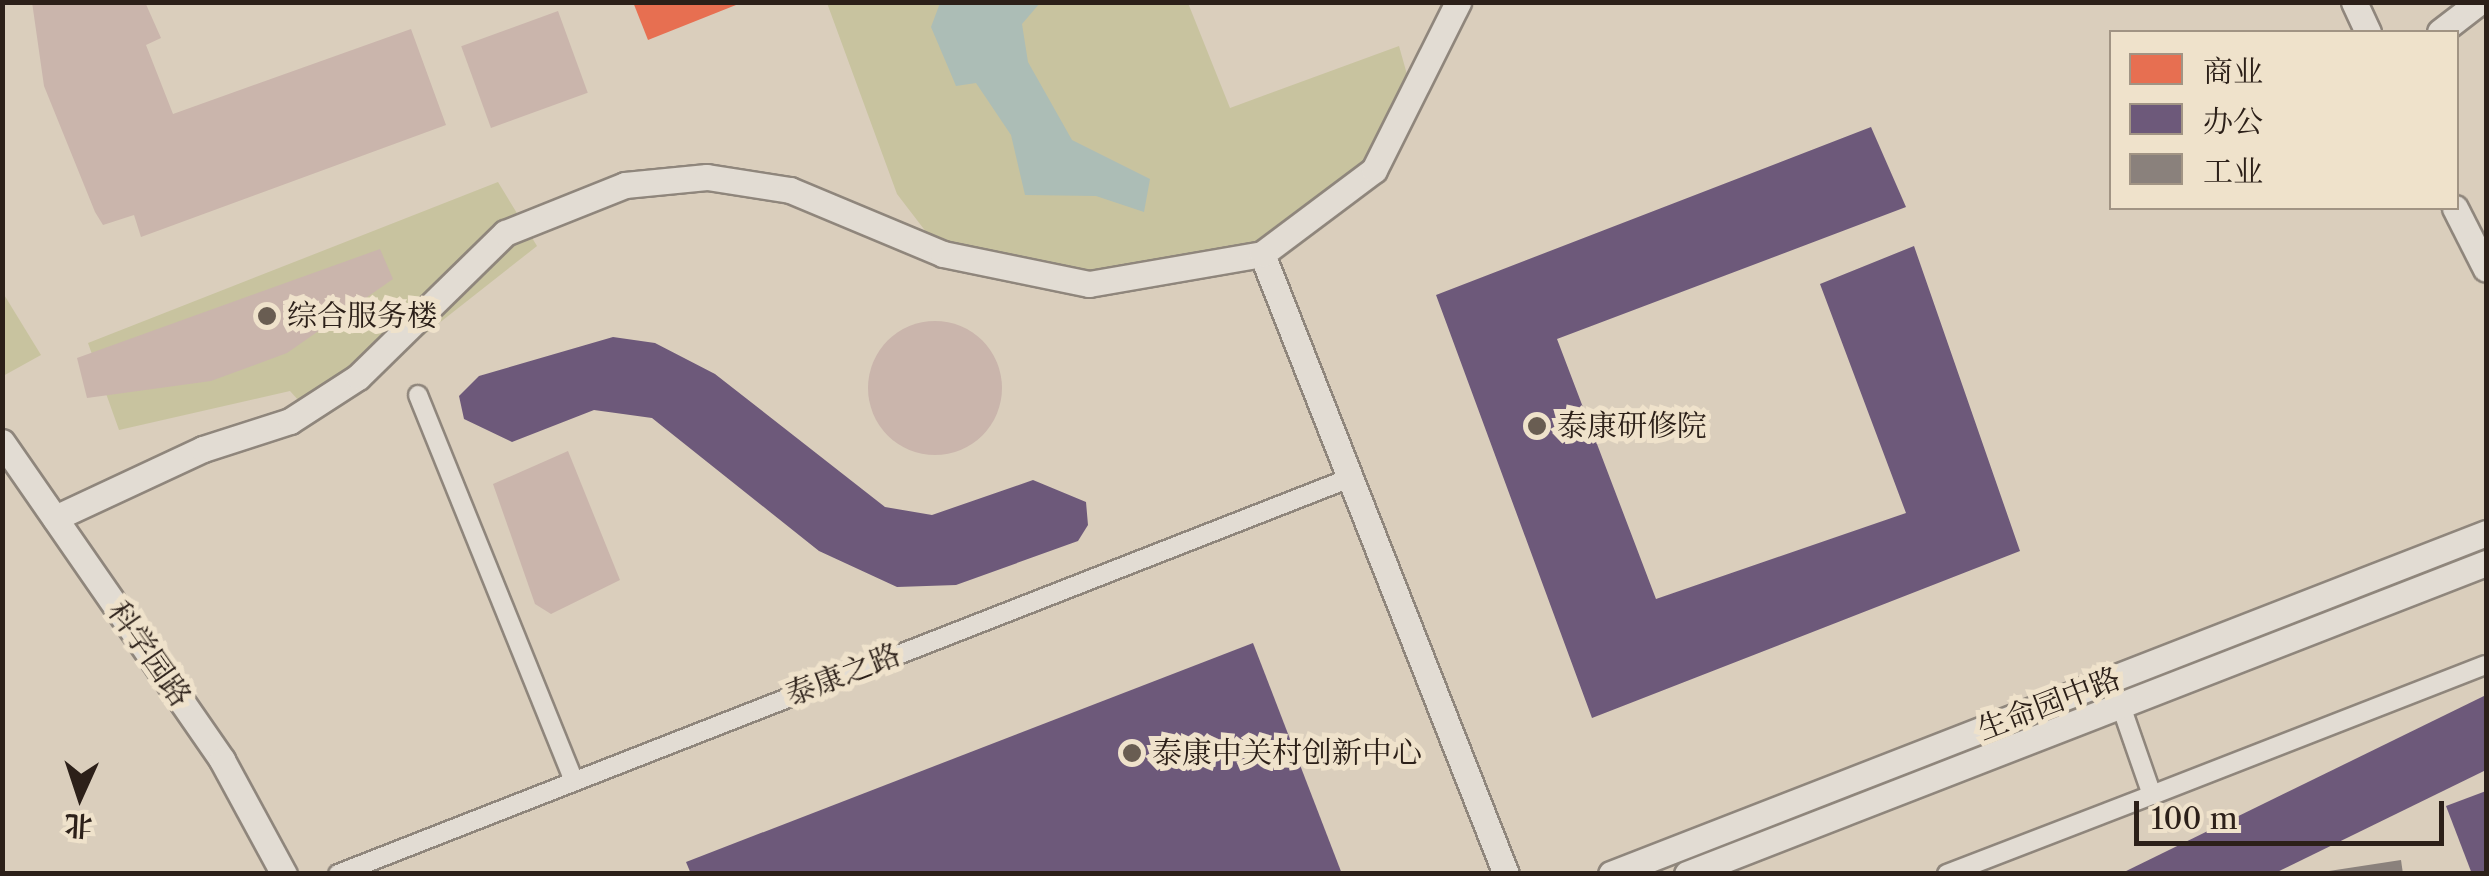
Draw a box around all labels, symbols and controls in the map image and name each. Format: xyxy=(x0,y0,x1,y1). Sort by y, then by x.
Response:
legend xyxy=(2109,30,2459,210)
text: 商业 xyxy=(2203,53,2263,90)
text: 办公 xyxy=(2203,103,2263,140)
text: 工业 xyxy=(2203,153,2263,190)
place label: 综合服务楼 xyxy=(287,298,437,334)
marker: 综合服务楼 xyxy=(256,305,278,327)
place label: 泰康研修院 xyxy=(1557,408,1707,444)
marker: 泰康研修院 xyxy=(1526,415,1548,437)
street label: 科学园路 xyxy=(100,595,198,713)
street label: 泰康之路 xyxy=(781,637,905,713)
street label: 生命园中路 xyxy=(1973,660,2125,748)
place label: 泰康中关村创新中心 xyxy=(1152,735,1422,771)
marker: 泰康中关村创新中心 xyxy=(1121,742,1143,764)
north arrow xyxy=(30,746,130,846)
scale bar xyxy=(2139,781,2449,843)
text: 100 m xyxy=(2151,800,2238,837)
text: 北 xyxy=(64,808,93,844)

